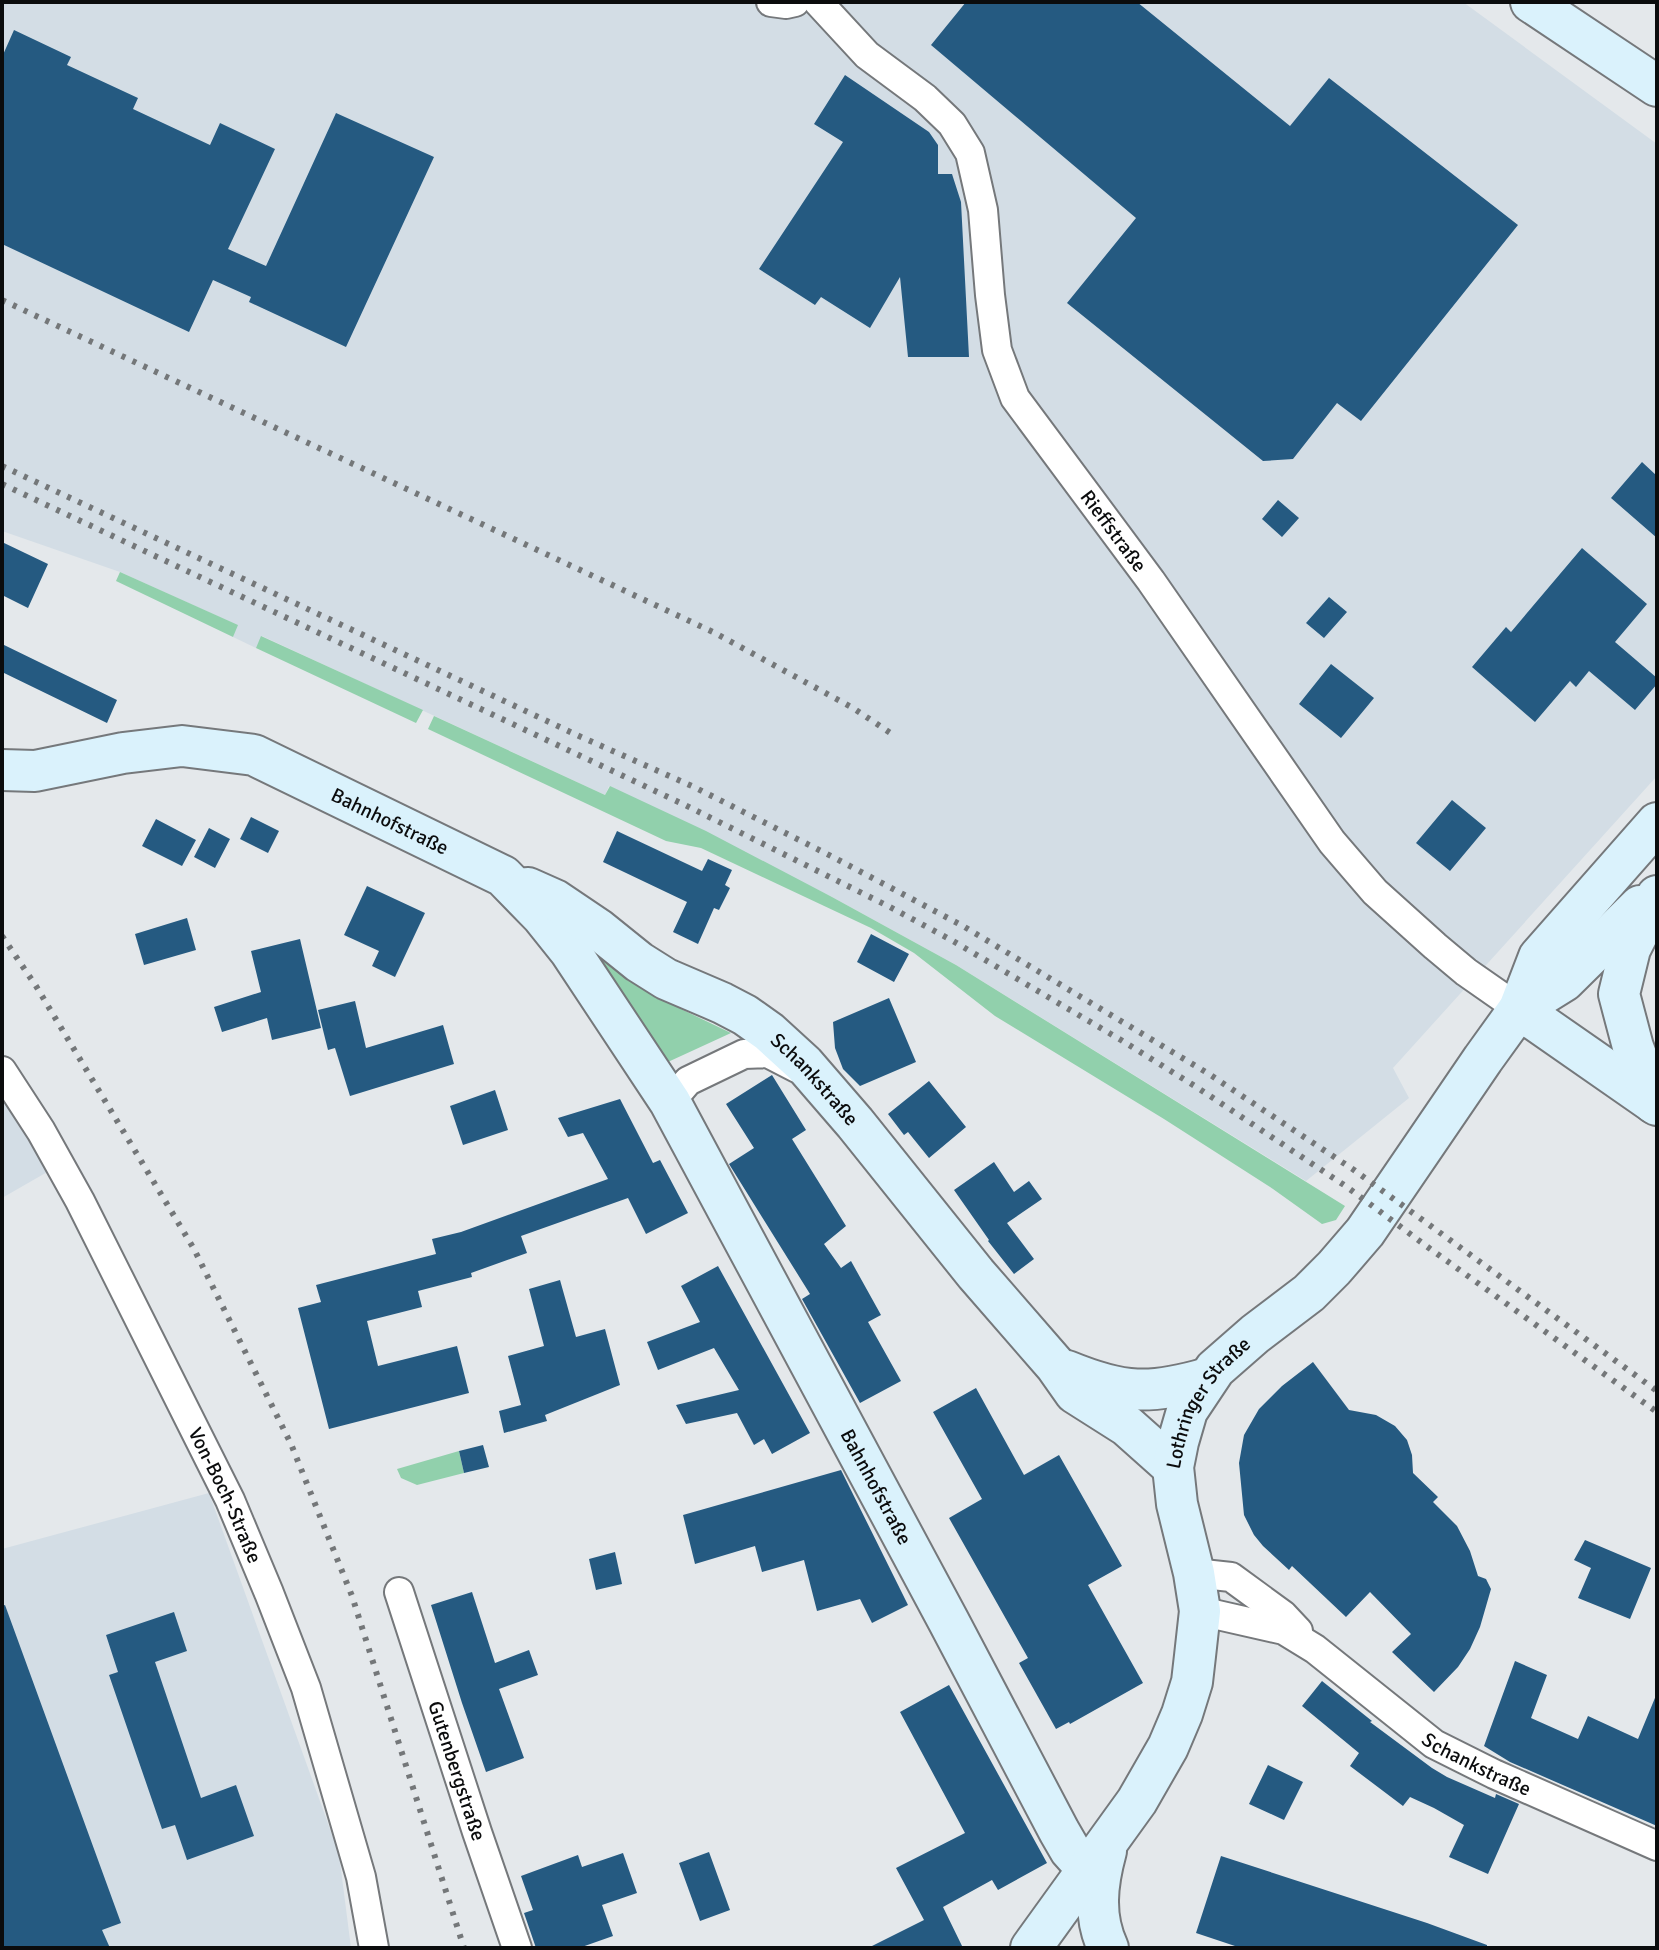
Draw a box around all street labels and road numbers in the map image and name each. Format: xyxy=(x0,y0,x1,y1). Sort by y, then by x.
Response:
street label: Rieffstraße xyxy=(1075,485,1152,577)
street label: Bahnhofstraße xyxy=(327,782,453,861)
street label: Schankstraße xyxy=(765,1028,864,1131)
street label: Lothringer Straße xyxy=(1161,1332,1256,1471)
street label: Von-Boch-Straße xyxy=(183,1424,267,1567)
street label: Bahnhofstraße xyxy=(835,1425,917,1549)
street label: Gutenbergstraße xyxy=(422,1698,491,1844)
street label: Schankstraße xyxy=(1417,1727,1535,1802)

